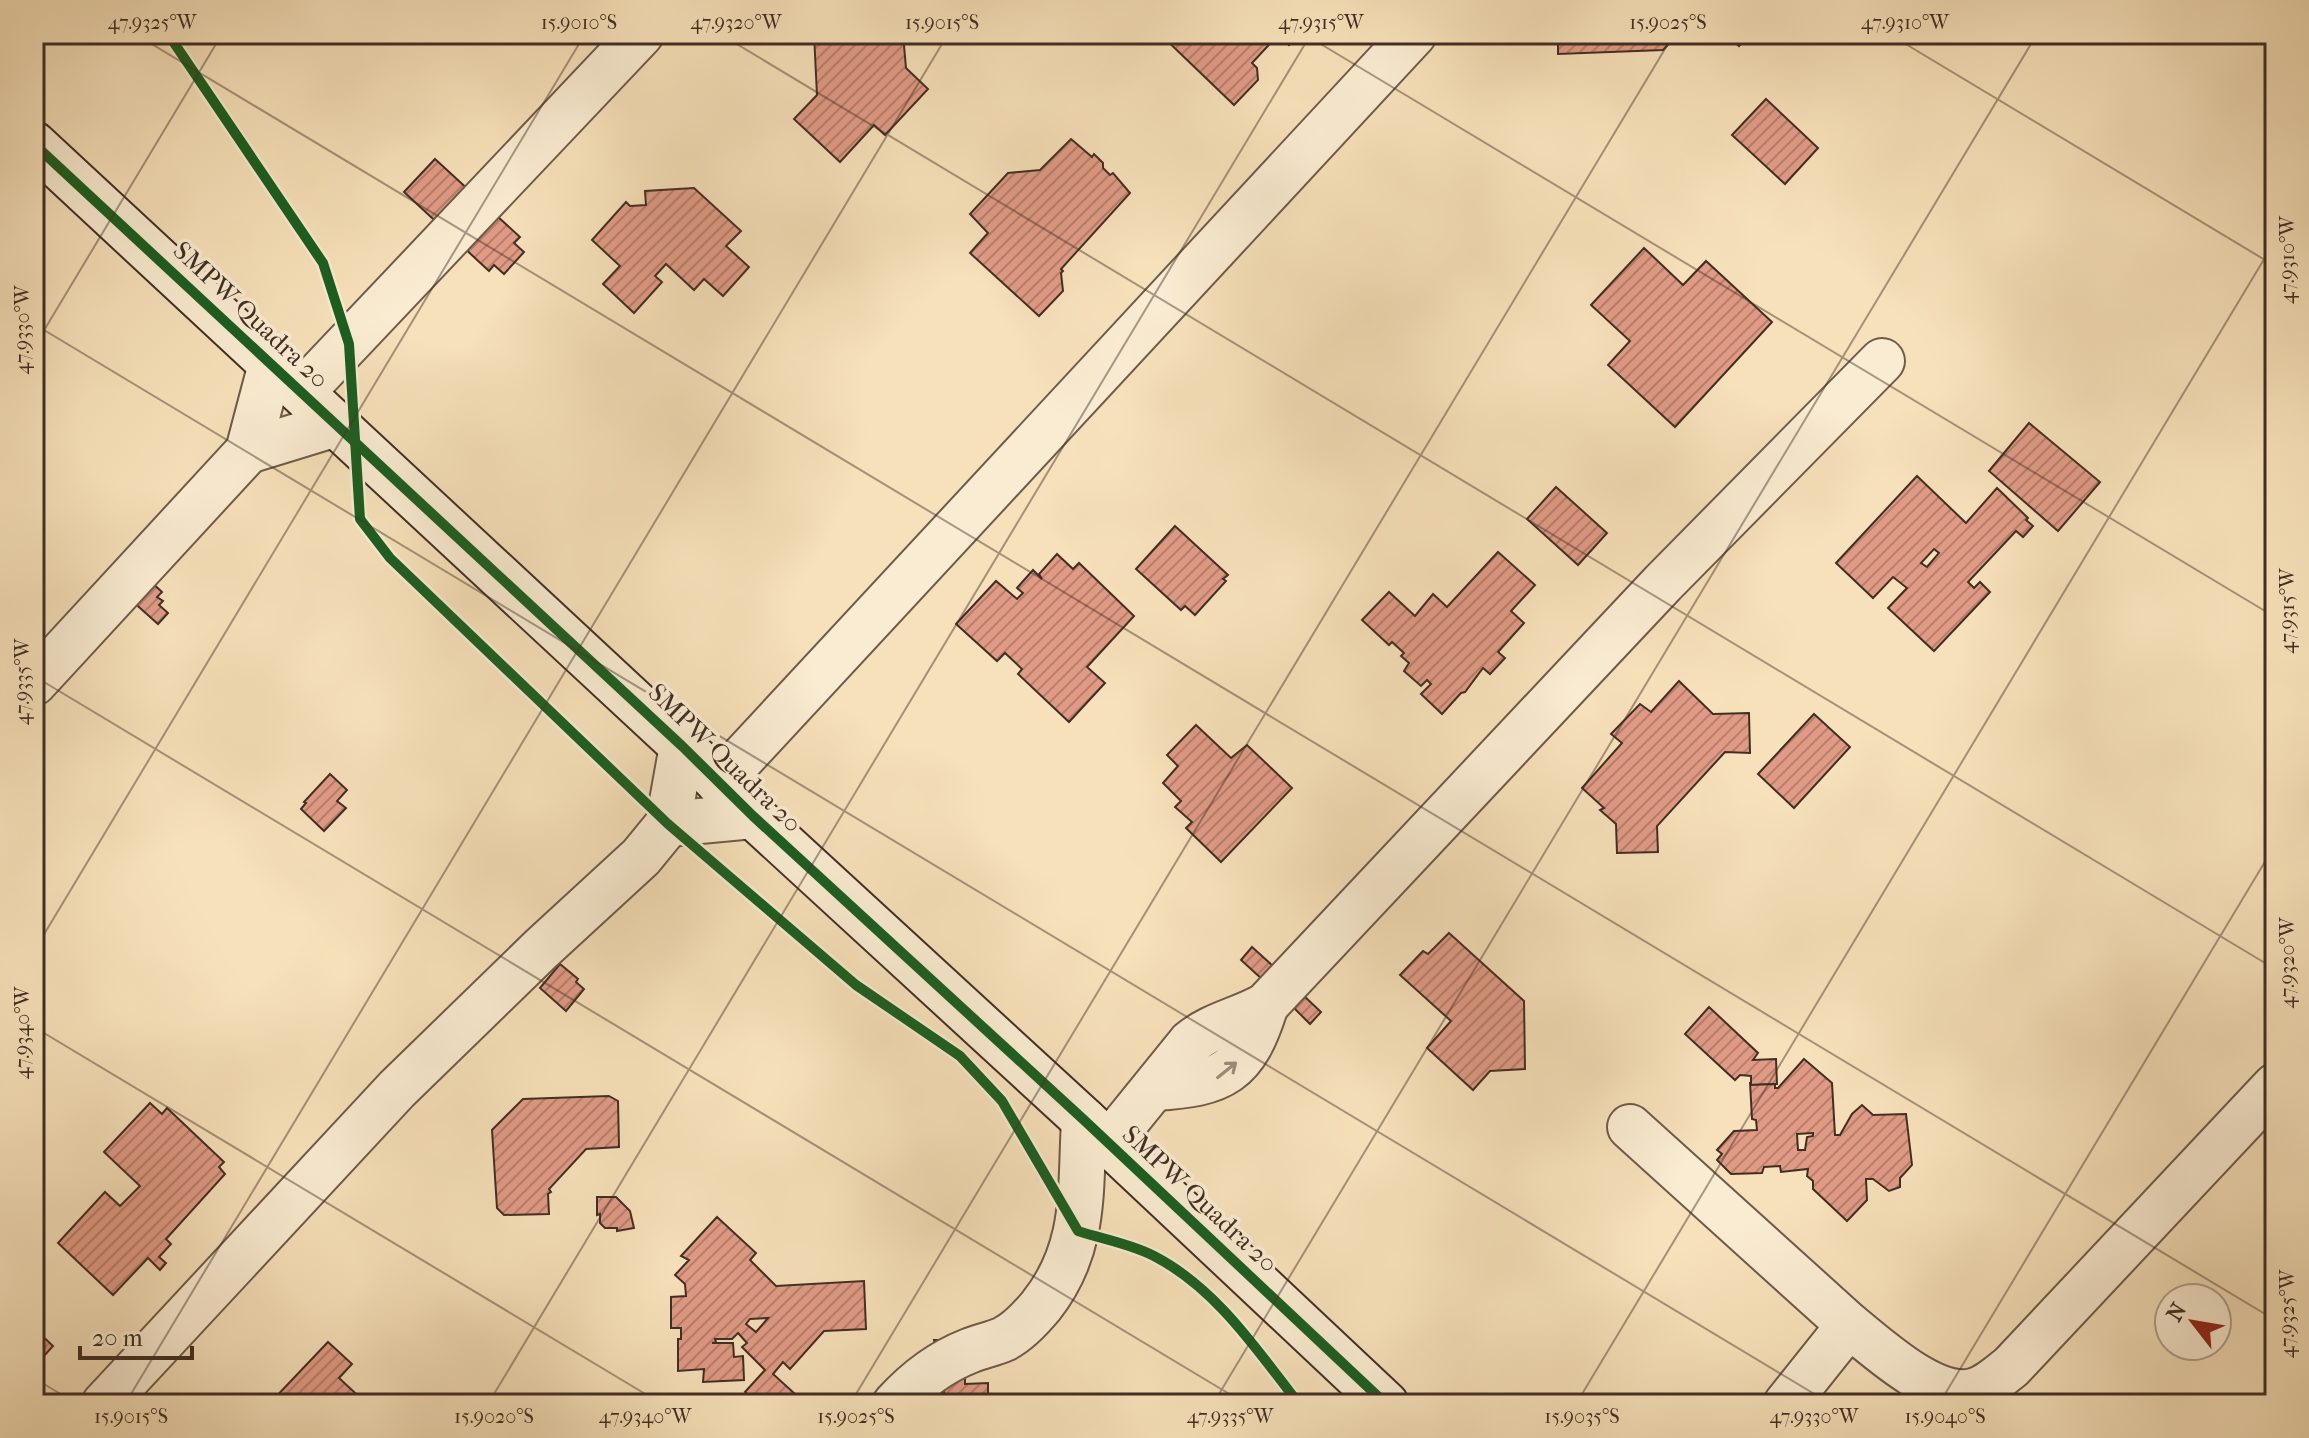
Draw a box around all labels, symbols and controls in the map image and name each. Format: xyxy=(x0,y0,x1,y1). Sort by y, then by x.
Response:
text: 47.9325°W xyxy=(108,11,198,34)
text: 15.9010°S xyxy=(541,11,617,34)
text: 47.9320°W xyxy=(690,11,783,34)
text: 15.9015°S xyxy=(905,11,979,34)
text: 47.9315°W xyxy=(1278,11,1365,34)
text: 15.9025°S xyxy=(1629,11,1707,34)
text: 47.9310°W xyxy=(1861,11,1950,34)
text: 47.9310°W xyxy=(2276,215,2299,304)
street label: SMPW Quadra 20 xyxy=(167,235,335,395)
text: 47.9330°W xyxy=(11,284,34,374)
text: 47.9315°W xyxy=(2276,567,2299,654)
text: 47.9335°W xyxy=(11,637,34,725)
street label: SMPW Quadra 20 xyxy=(642,677,808,839)
text: 47.9320°W xyxy=(2276,916,2299,1009)
text: 47.9340°W xyxy=(11,985,34,1079)
one-way arrow xyxy=(1217,1061,1237,1079)
street label: SMPW Quadra 20 xyxy=(1116,1119,1284,1279)
text: 47.9325°W xyxy=(2276,1268,2299,1358)
north arrow xyxy=(2153,1282,2233,1362)
text: N xyxy=(2161,1298,2192,1326)
scale bar xyxy=(80,1310,192,1360)
text: 20 m xyxy=(92,1324,143,1352)
text: 15.9015°S xyxy=(94,1405,168,1428)
text: 15.9020°S xyxy=(454,1405,534,1428)
text: 47.9340°W xyxy=(599,1405,693,1428)
text: 15.9025°S xyxy=(817,1405,895,1428)
text: 47.9335°W xyxy=(1187,1405,1275,1428)
text: 15.9035°S xyxy=(1544,1405,1620,1428)
text: 47.9330°W xyxy=(1770,1405,1860,1428)
text: 15.9040°S xyxy=(1904,1405,1986,1428)

